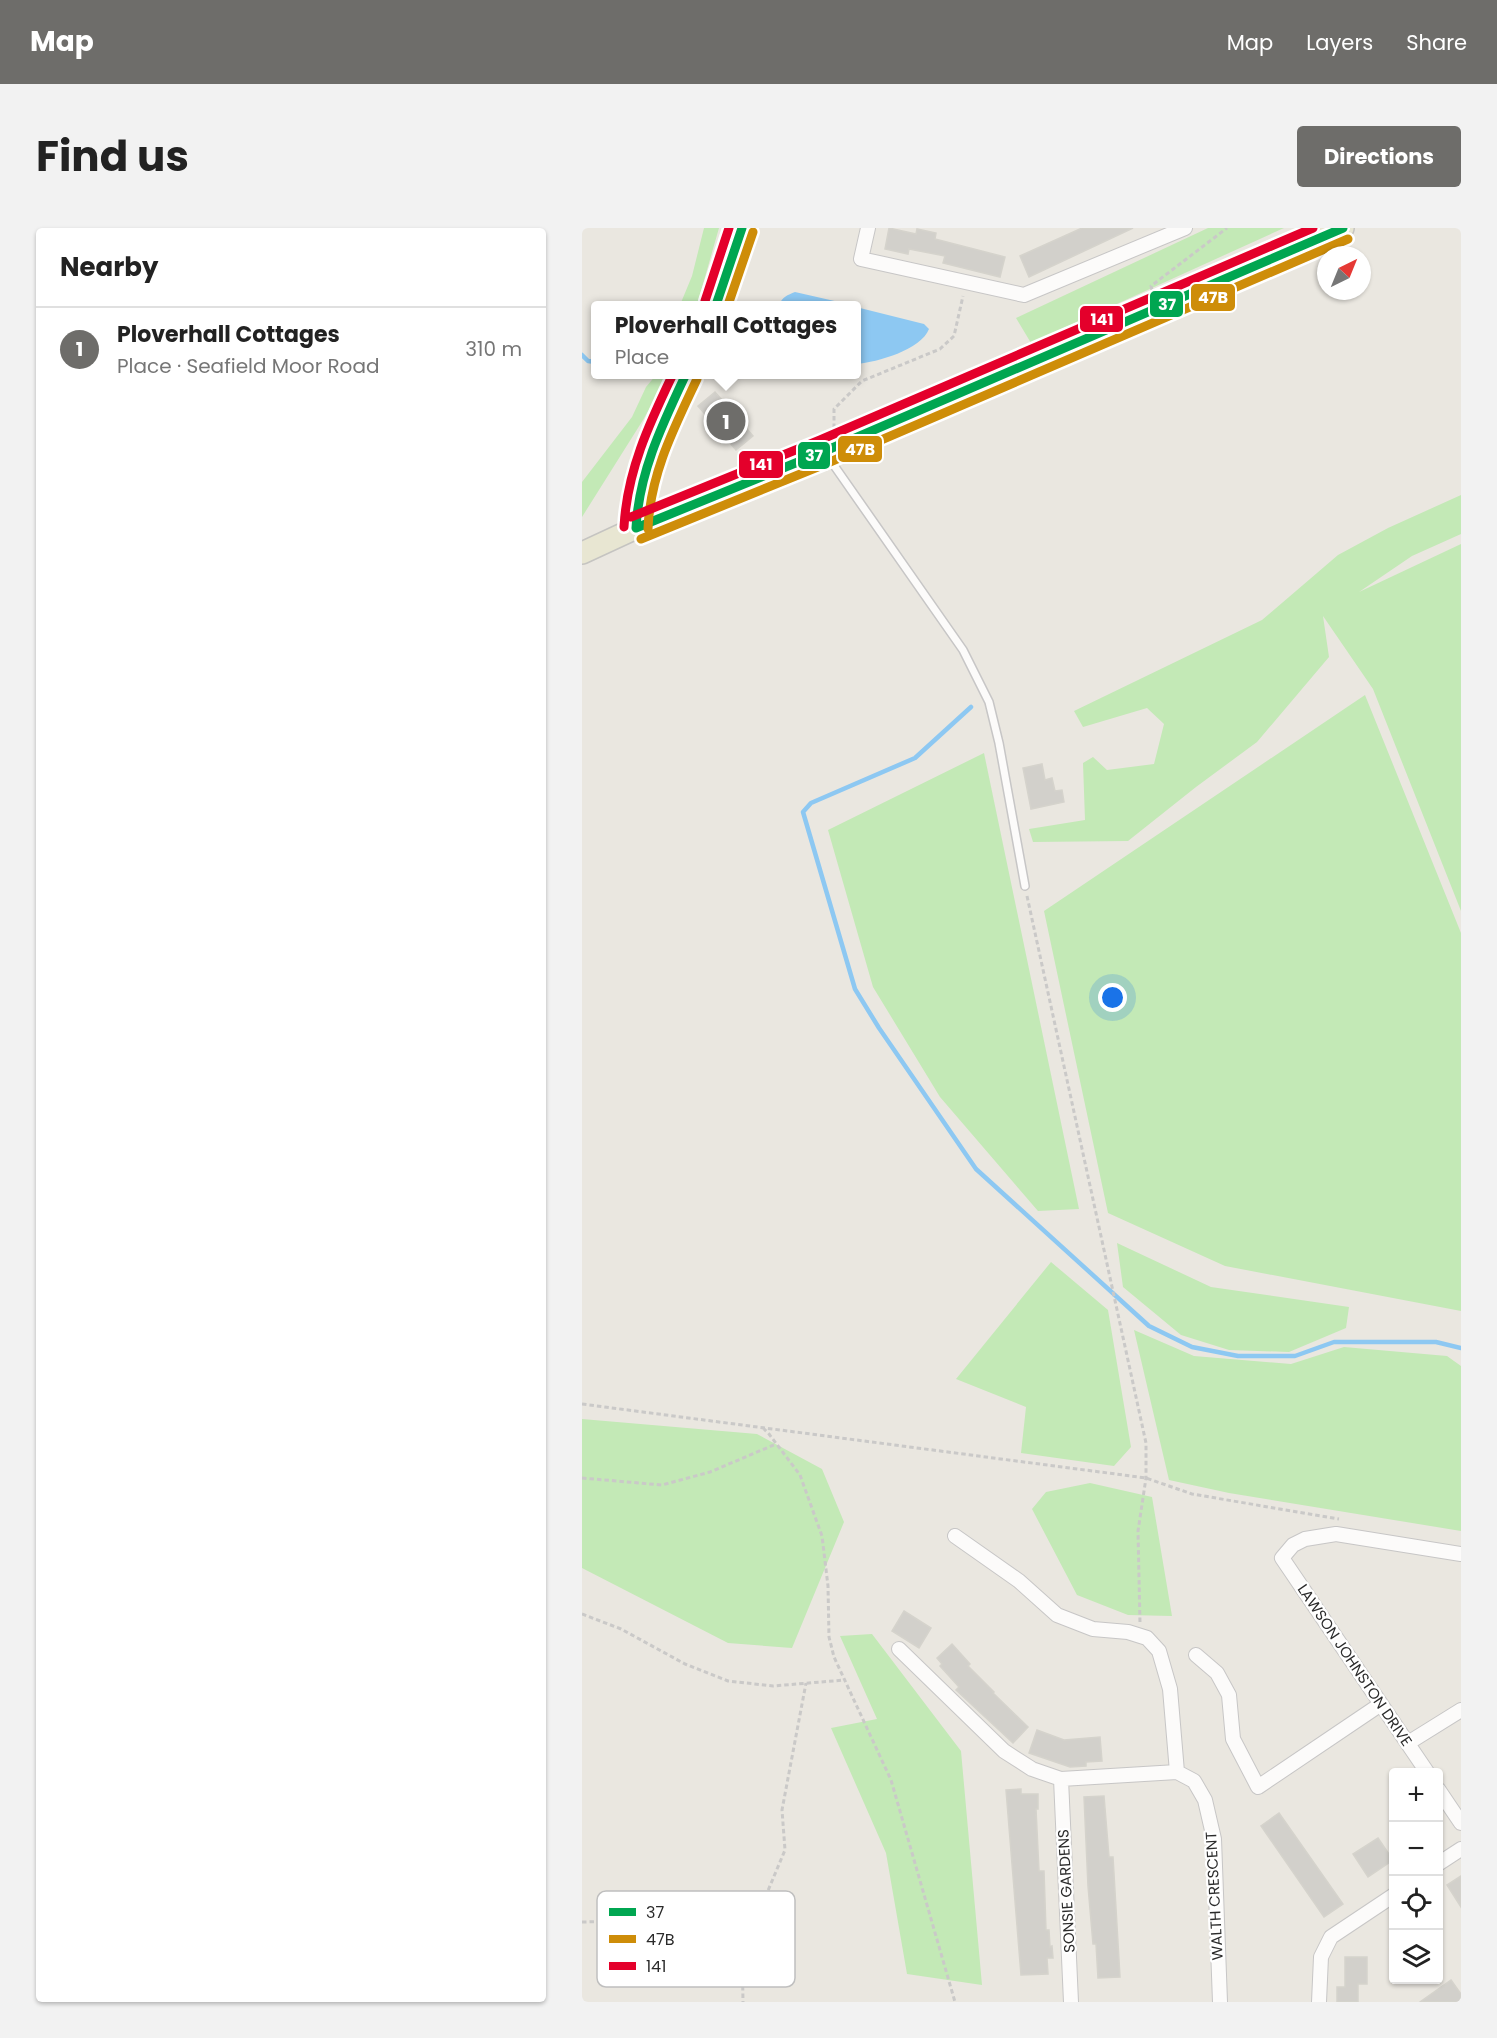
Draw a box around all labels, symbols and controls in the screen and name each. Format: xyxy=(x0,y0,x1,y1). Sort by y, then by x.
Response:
text: Map xyxy=(30,22,94,61)
text: Map xyxy=(1227,28,1273,57)
text: Layers xyxy=(1306,28,1373,57)
text: Share xyxy=(1406,28,1467,57)
button: Directions xyxy=(1297,126,1461,187)
text: Find us xyxy=(36,127,189,186)
north arrow xyxy=(1317,246,1371,300)
text: Nearby xyxy=(60,249,158,285)
line badge: 47B xyxy=(1190,283,1236,312)
text: 47B xyxy=(1198,286,1228,309)
line badge: 37 xyxy=(1149,290,1184,318)
text: 37 xyxy=(1158,293,1177,316)
popup xyxy=(591,301,861,379)
line badge: 141 xyxy=(1079,305,1124,333)
text: 141 xyxy=(1091,308,1113,331)
text: Ploverhall Cottages xyxy=(615,310,837,341)
text: Ploverhall Cottages xyxy=(117,319,340,350)
text: 1 xyxy=(76,335,83,363)
text: 310 m xyxy=(465,335,522,363)
text: Place xyxy=(615,343,669,371)
text: Place · Seafield Moor Road xyxy=(117,352,379,380)
pin: 1 xyxy=(706,398,746,444)
line badge: 47B xyxy=(837,435,883,463)
text: 47B xyxy=(845,438,875,461)
line badge: 37 xyxy=(797,441,831,470)
text: 37 xyxy=(805,444,824,467)
line badge: 141 xyxy=(738,450,784,479)
text: 141 xyxy=(750,453,772,476)
your location xyxy=(1098,983,1127,1012)
street label: LAWSON JOHNSTON DRIVE xyxy=(1293,1580,1417,1750)
map controls xyxy=(1389,1768,1443,1984)
button: + xyxy=(1389,1768,1443,1822)
button: − xyxy=(1389,1822,1443,1876)
street label: SONSIE GARDENS xyxy=(1052,1829,1080,1953)
street label: WALTH CRESCENT xyxy=(1200,1831,1228,1961)
button: locate xyxy=(1389,1876,1443,1930)
legend xyxy=(597,1891,795,1987)
text: 37 xyxy=(646,1901,664,1924)
text: 47B xyxy=(646,1928,675,1951)
button: layers xyxy=(1389,1930,1443,1984)
text: 141 xyxy=(646,1955,666,1978)

